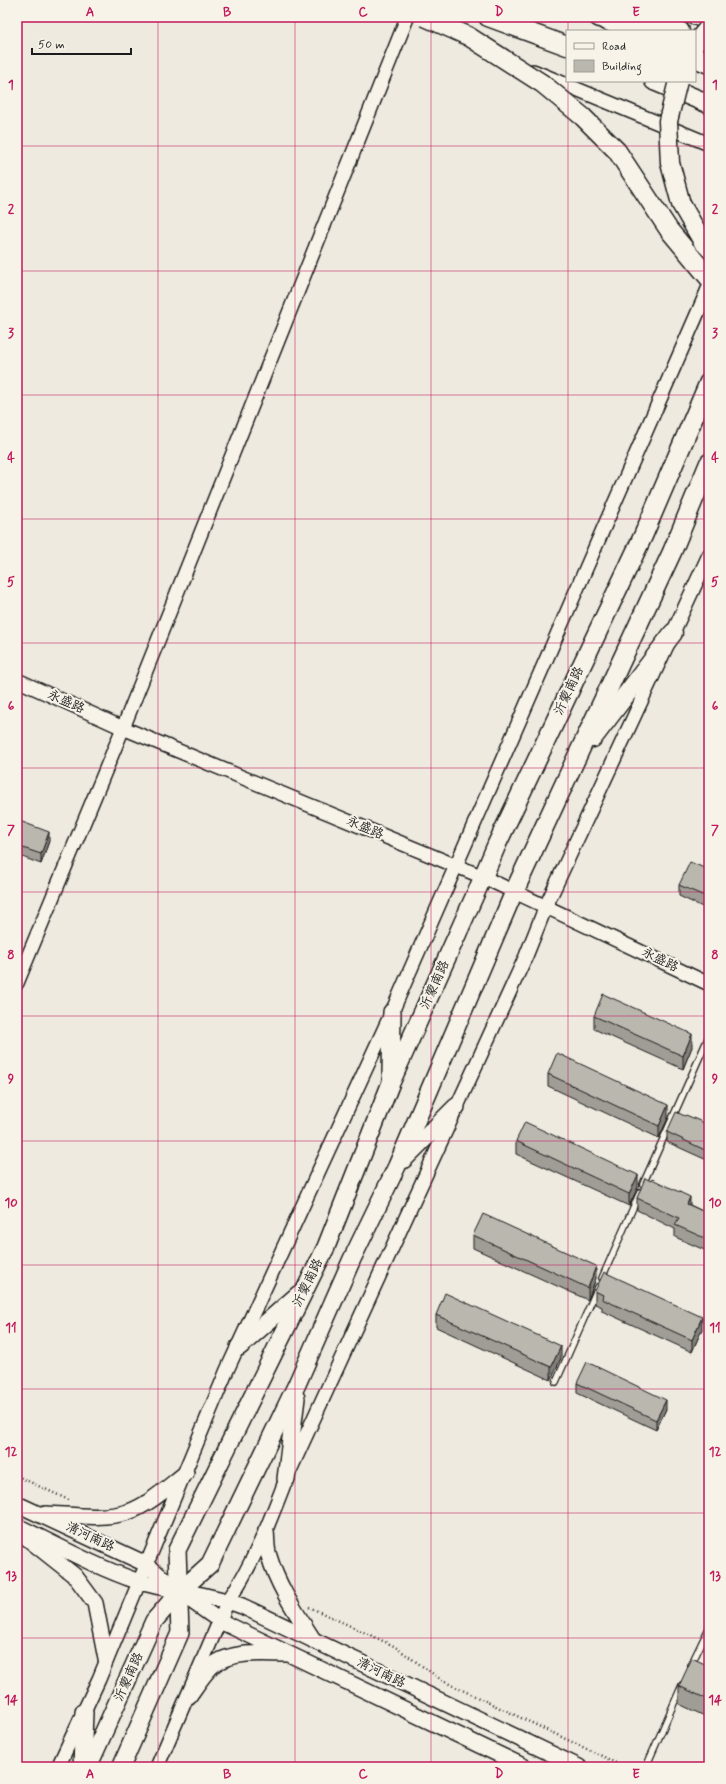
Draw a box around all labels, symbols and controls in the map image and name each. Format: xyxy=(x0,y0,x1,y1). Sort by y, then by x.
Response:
text: A xyxy=(86,4,94,21)
text: B xyxy=(223,4,232,21)
text: C xyxy=(358,4,368,21)
text: D xyxy=(495,4,504,21)
text: E xyxy=(632,4,640,21)
scale bar xyxy=(32,30,131,56)
legend xyxy=(566,30,696,82)
text: 50 m xyxy=(38,37,65,53)
text: Road xyxy=(602,39,626,55)
text: Building xyxy=(602,59,642,76)
text: 1 xyxy=(8,77,14,94)
text: 1 xyxy=(712,77,718,94)
text: 2 xyxy=(8,201,15,218)
text: 2 xyxy=(712,201,719,218)
text: 3 xyxy=(8,325,14,342)
text: 3 xyxy=(712,325,718,342)
text: 4 xyxy=(7,450,15,467)
text: 4 xyxy=(711,450,719,467)
text: 5 xyxy=(7,574,15,591)
text: 5 xyxy=(711,574,719,591)
street label: 沂蒙南路 xyxy=(550,664,588,718)
street label: 永盛路 xyxy=(45,686,87,718)
text: 6 xyxy=(8,698,15,715)
text: 6 xyxy=(712,698,719,715)
street label: 永盛路 xyxy=(344,813,386,843)
text: 7 xyxy=(7,822,15,839)
text: 7 xyxy=(711,822,719,839)
street label: 永盛路 xyxy=(639,944,681,976)
text: 8 xyxy=(7,947,15,964)
text: 8 xyxy=(711,947,719,964)
street label: 沂蒙南路 xyxy=(417,958,453,1012)
text: 9 xyxy=(8,1071,15,1088)
text: 9 xyxy=(712,1071,719,1088)
text: 10 xyxy=(4,1195,18,1212)
text: 10 xyxy=(708,1195,722,1212)
street label: 沂蒙南路 xyxy=(289,1256,327,1310)
text: 11 xyxy=(5,1320,17,1337)
text: 11 xyxy=(709,1320,721,1337)
text: 12 xyxy=(5,1444,17,1461)
text: 12 xyxy=(709,1444,721,1461)
street label: 清河南路 xyxy=(63,1518,117,1556)
text: 13 xyxy=(5,1568,17,1585)
text: 13 xyxy=(709,1568,721,1585)
street label: 沂蒙南路 xyxy=(111,1650,147,1704)
street label: 清河南路 xyxy=(354,1654,408,1692)
text: 14 xyxy=(4,1692,18,1709)
text: 14 xyxy=(708,1692,722,1709)
text: A xyxy=(86,1766,94,1783)
text: B xyxy=(223,1766,232,1783)
text: C xyxy=(358,1766,368,1783)
text: D xyxy=(495,1766,504,1783)
text: E xyxy=(632,1766,640,1783)

